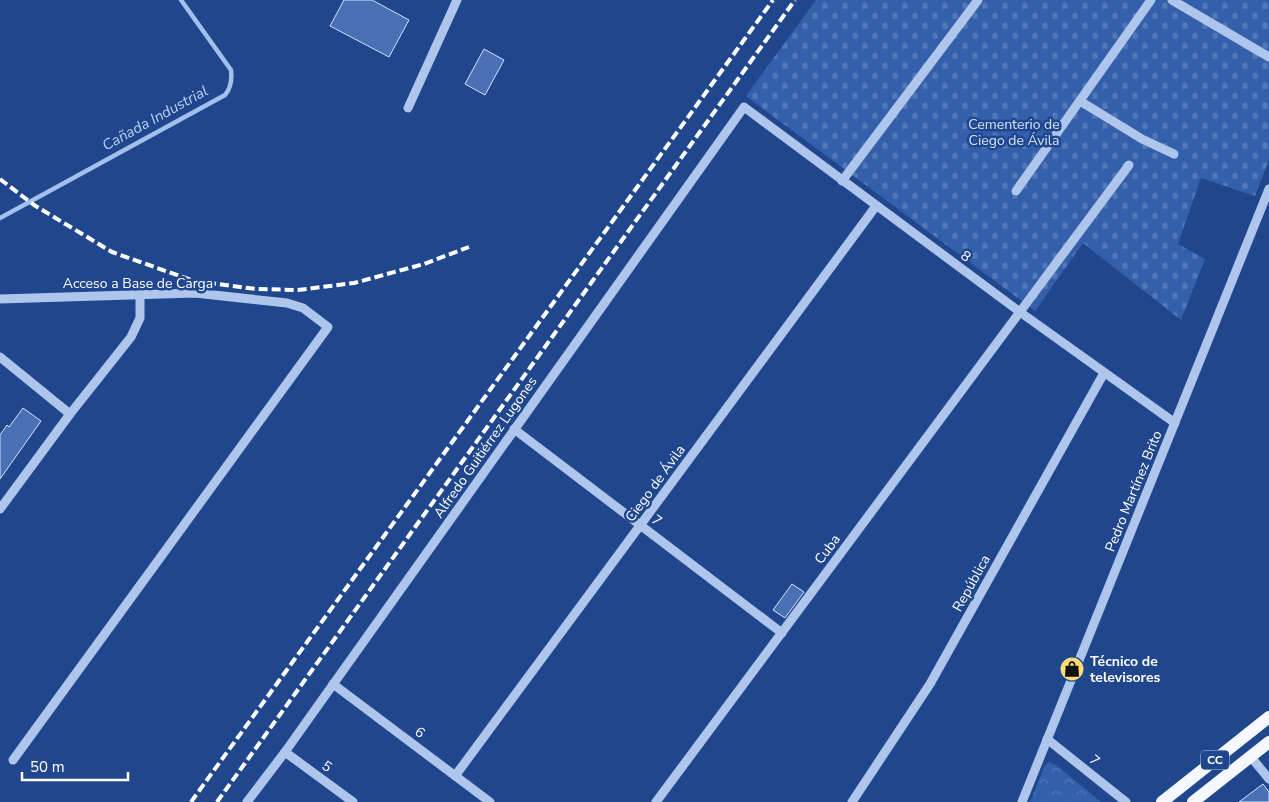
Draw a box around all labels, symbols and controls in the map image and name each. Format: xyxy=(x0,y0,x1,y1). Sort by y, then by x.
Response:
water label: Cañada Industrial xyxy=(99,81,211,155)
park label: Cementerio de Ciego de Ávila xyxy=(968,115,1060,150)
street label: 8 xyxy=(957,246,975,267)
street label: Acceso a Base de Carga xyxy=(63,274,213,293)
street label: Alfredo Guitiérrez Lugones xyxy=(429,373,542,522)
street label: Pedro Martínez Brito xyxy=(1100,428,1167,555)
street label: Ciego de Ávila xyxy=(621,441,690,526)
street label: 7 xyxy=(648,510,666,531)
street label: Cuba xyxy=(810,531,845,568)
street label: República xyxy=(948,551,995,615)
place label: Técnico de televisores xyxy=(1090,652,1161,687)
shop icon: Técnico de televisores xyxy=(1059,656,1085,682)
street label: 6 xyxy=(411,722,429,743)
scale bar xyxy=(22,750,129,782)
street label: 7 xyxy=(1085,750,1104,770)
road number: CC xyxy=(1201,750,1229,770)
street label: 5 xyxy=(318,756,336,777)
text: 50 m xyxy=(30,757,65,777)

